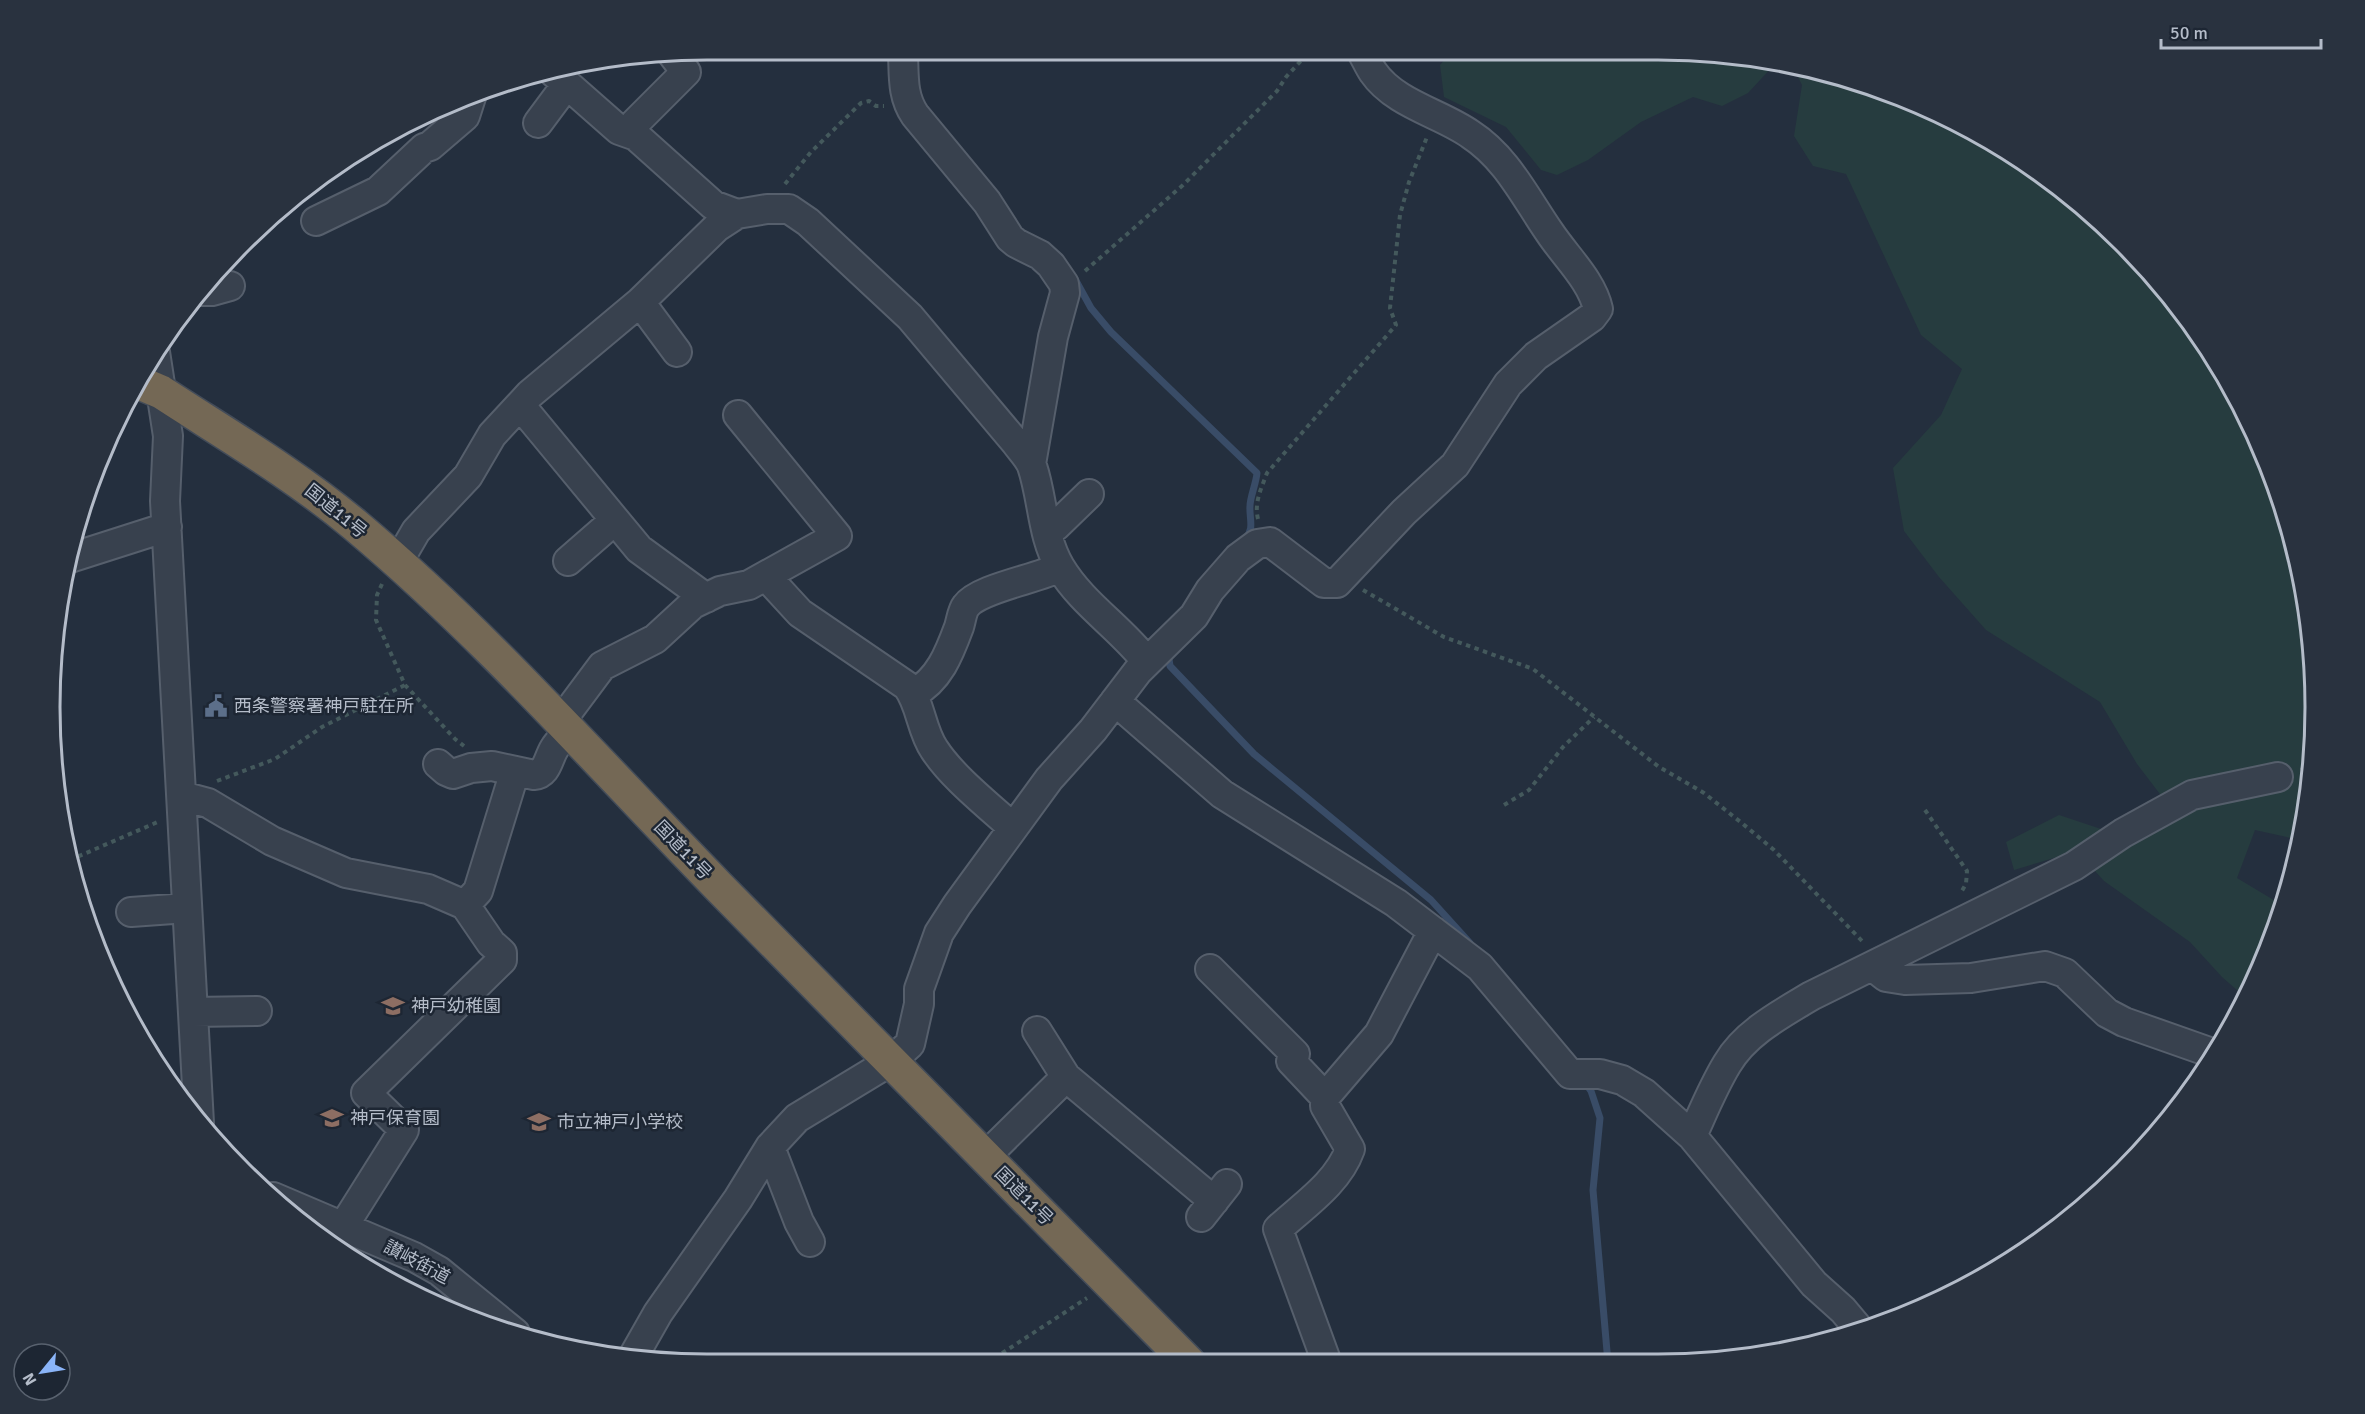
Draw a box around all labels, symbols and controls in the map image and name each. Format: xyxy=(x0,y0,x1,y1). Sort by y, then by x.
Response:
scale bar xyxy=(2161,12,2322,50)
text: 50 m xyxy=(2170,22,2208,44)
street label: 国道11号 xyxy=(301,479,371,543)
public building icon: 西条警察署神戸駐在所 xyxy=(203,693,229,719)
place label: 西条警察署神戸駐在所 xyxy=(234,695,414,717)
street label: 国道11号 xyxy=(650,816,716,884)
school or university icon: 神戸幼稚園 xyxy=(380,993,406,1019)
place label: 神戸幼稚園 xyxy=(411,995,501,1017)
school or university icon: 神戸保育園 xyxy=(319,1105,345,1131)
place label: 神戸保育園 xyxy=(350,1107,440,1129)
school or university icon: 市立神戸小学校 xyxy=(526,1109,552,1135)
place label: 市立神戸小学校 xyxy=(557,1111,683,1133)
street label: 国道11号 xyxy=(990,1162,1058,1230)
street label: 讃岐街道 xyxy=(380,1235,454,1289)
north arrow xyxy=(12,1342,72,1402)
text: N xyxy=(18,1369,41,1389)

